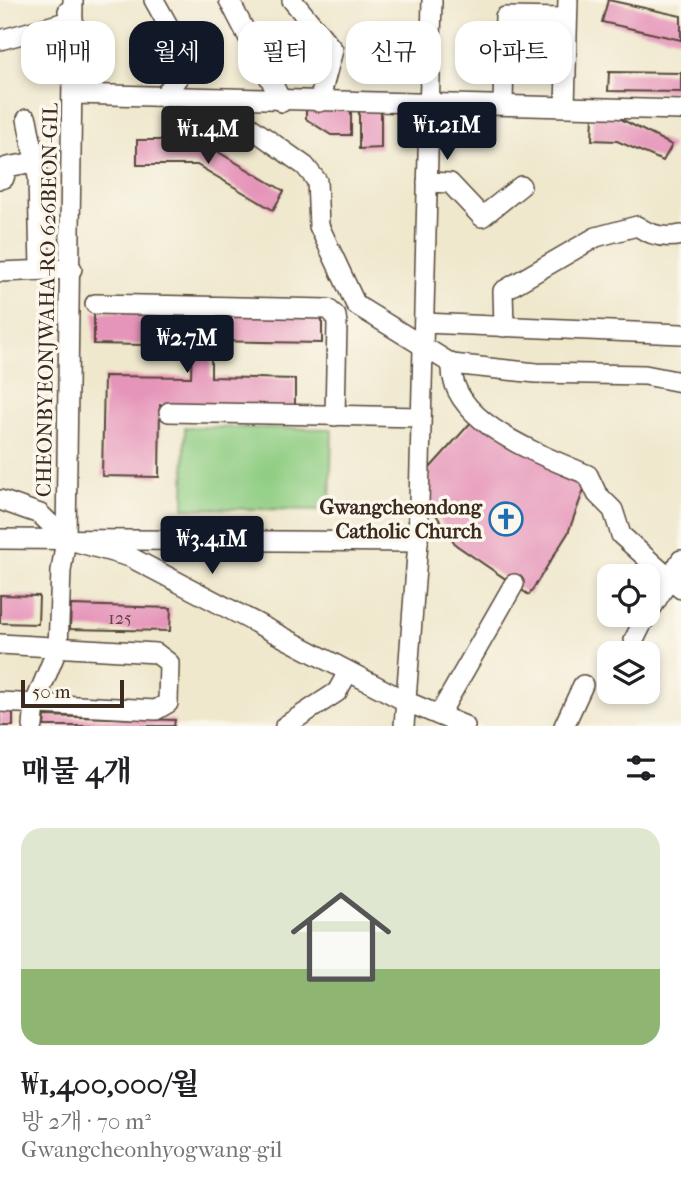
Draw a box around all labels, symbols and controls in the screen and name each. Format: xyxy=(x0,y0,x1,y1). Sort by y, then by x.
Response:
chip: 매매 xyxy=(21,21,115,84)
chip: 월세 xyxy=(129,21,224,84)
chip: 필터 xyxy=(238,21,332,84)
chip: 신규 xyxy=(346,21,441,84)
chip: 아파트 xyxy=(455,21,572,84)
street label: CHEONBYEONJWAHA-RO 626BEON-GIL xyxy=(32,102,62,497)
pin: ₩1.21M xyxy=(390,102,504,162)
pin: ₩1.4M xyxy=(159,106,257,166)
text: ₩1.21M xyxy=(413,111,481,138)
text: ₩1.4M xyxy=(177,115,239,142)
pin: ₩2.7M xyxy=(138,316,236,375)
text: ₩2.7M xyxy=(157,324,217,351)
place label: Gwangcheondong Catholic Church xyxy=(319,495,483,543)
church icon: Gwangcheondong Catholic Church xyxy=(487,500,525,538)
pin: ₩3.41M xyxy=(155,516,269,576)
text: ₩3.41M xyxy=(177,525,247,552)
map controls xyxy=(597,564,660,704)
button: locate xyxy=(597,564,660,627)
house number: 125 xyxy=(108,608,132,629)
button: layers xyxy=(597,641,660,704)
scale bar xyxy=(21,677,124,709)
text: 50 m xyxy=(32,681,71,703)
icon: filters xyxy=(622,749,660,787)
text: 매물 4개 xyxy=(21,754,132,789)
icon: home xyxy=(278,874,404,1000)
text: ₩1,400,000/월 xyxy=(21,1067,199,1102)
text: 방 2개 · 70 m² xyxy=(21,1108,151,1135)
text: Gwangcheonhyogwang-gil xyxy=(21,1136,282,1163)

